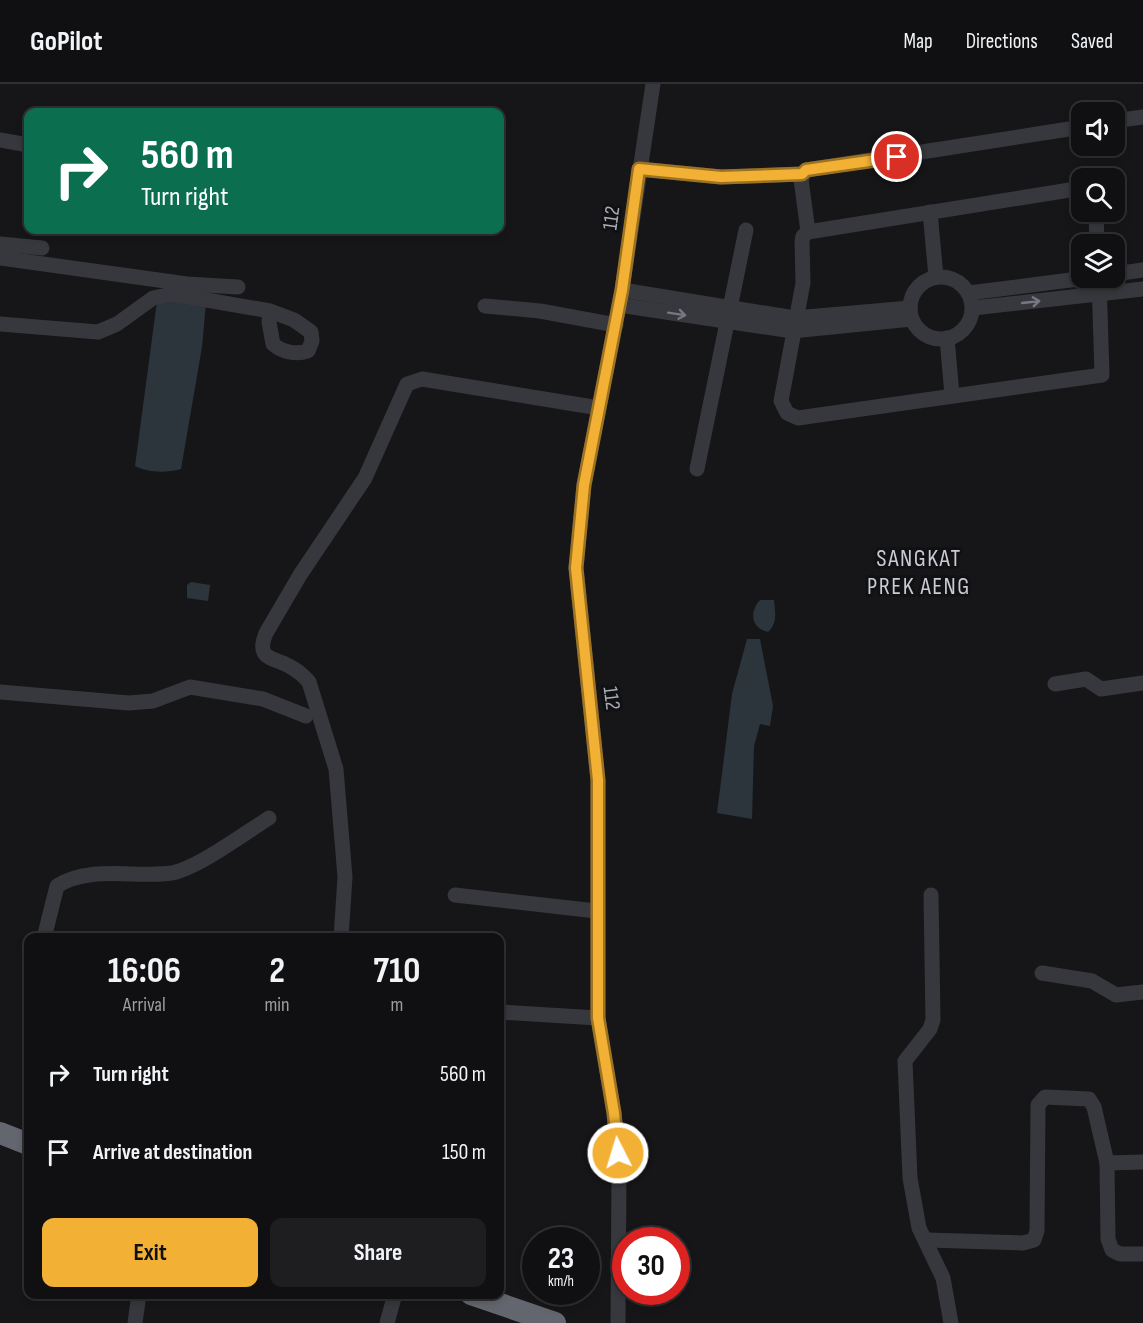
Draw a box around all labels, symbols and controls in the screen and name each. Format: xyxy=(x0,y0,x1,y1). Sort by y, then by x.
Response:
text: GoPilot xyxy=(30,25,102,58)
text: Map xyxy=(903,29,933,54)
text: Directions xyxy=(966,29,1038,54)
text: Saved xyxy=(1071,29,1113,54)
map controls xyxy=(1071,102,1125,288)
button: sound xyxy=(1071,102,1125,156)
text: 560 m xyxy=(141,130,234,181)
pin xyxy=(871,131,922,182)
icon: right xyxy=(42,132,120,210)
icon: arrive xyxy=(880,140,913,173)
button: search xyxy=(1071,168,1125,222)
text: Turn right xyxy=(141,181,228,213)
street label: 112 xyxy=(597,205,626,231)
button: layers xyxy=(1071,234,1125,288)
one-way arrow xyxy=(1021,296,1040,307)
one-way arrow xyxy=(667,309,687,320)
district label: SANGKAT PREK AENG xyxy=(867,544,971,601)
street label: 112 xyxy=(598,685,625,711)
text: 16:06 xyxy=(108,950,181,993)
text: 2 xyxy=(269,950,285,993)
text: 710 xyxy=(373,950,420,993)
text: Arrival xyxy=(123,993,166,1017)
text: min xyxy=(265,993,290,1017)
text: m xyxy=(390,993,403,1017)
icon: right xyxy=(42,1058,75,1091)
text: Turn right xyxy=(93,1061,169,1088)
text: 560 m xyxy=(440,1061,486,1088)
position arrow xyxy=(586,1121,650,1185)
icon: arrive xyxy=(42,1136,75,1169)
text: Arrive at destination xyxy=(93,1139,252,1166)
text: 150 m xyxy=(442,1139,486,1166)
button: Exit xyxy=(42,1218,258,1287)
button: Share xyxy=(270,1218,486,1287)
speed limit sign: 30 xyxy=(612,1227,690,1305)
text: 23 xyxy=(548,1241,574,1277)
text: km/h xyxy=(548,1272,574,1291)

